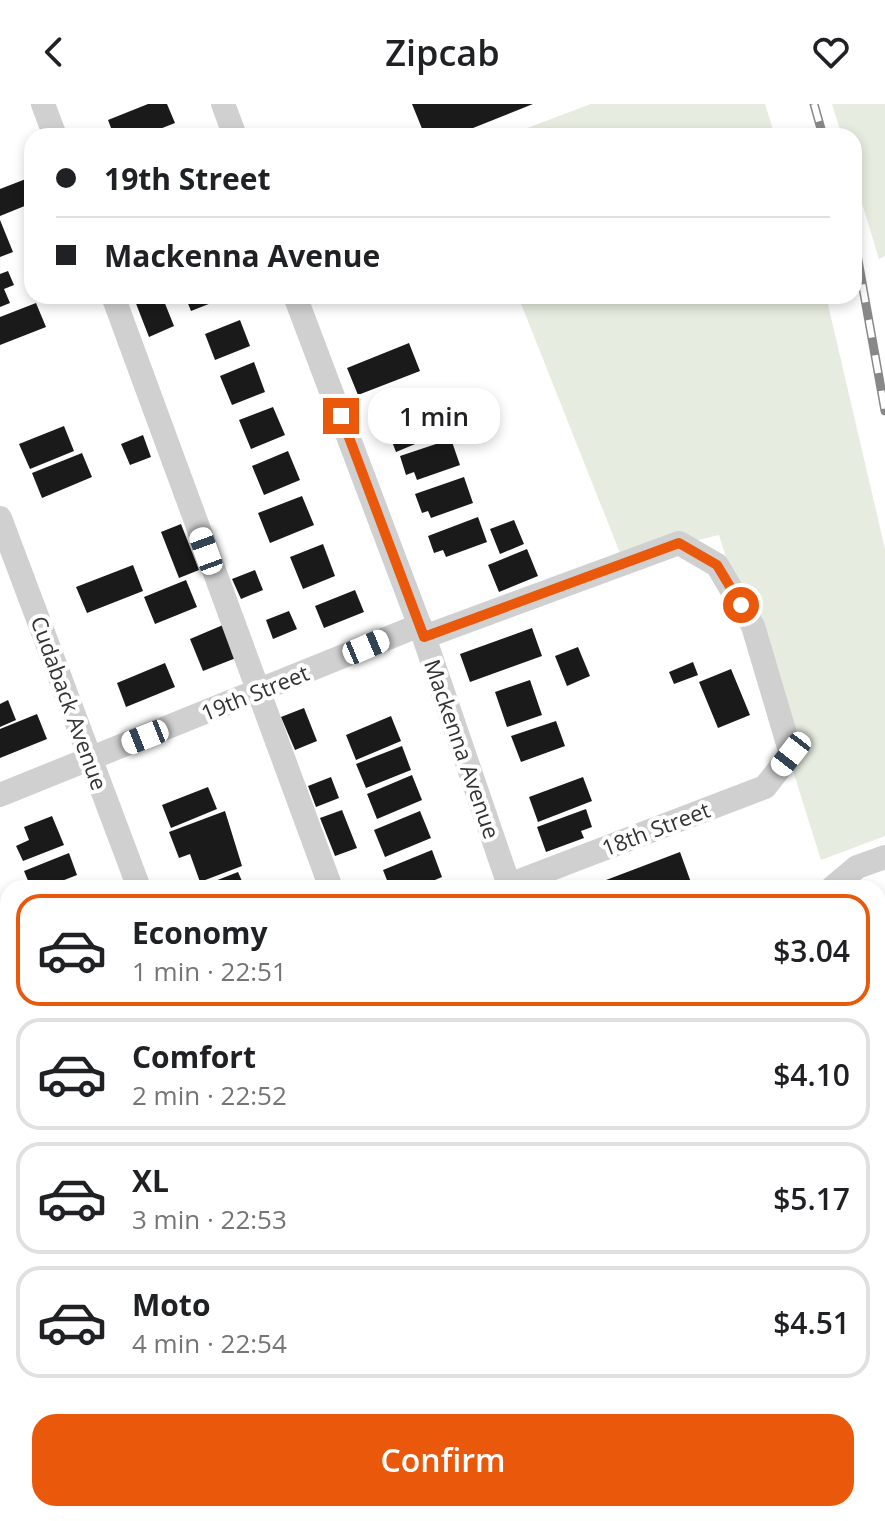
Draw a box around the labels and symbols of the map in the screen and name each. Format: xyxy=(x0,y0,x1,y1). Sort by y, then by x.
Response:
callout: 1 min xyxy=(369,388,501,444)
route end xyxy=(323,398,359,434)
car xyxy=(187,524,225,578)
route start xyxy=(723,587,759,623)
street label: Cudaback Avenue xyxy=(25,611,115,794)
car xyxy=(339,627,393,667)
street label: Mackenna Avenue xyxy=(418,655,508,842)
street label: 19th Street xyxy=(196,657,313,727)
car xyxy=(118,717,172,757)
car xyxy=(767,728,815,780)
street label: 18th Street xyxy=(597,794,714,862)

